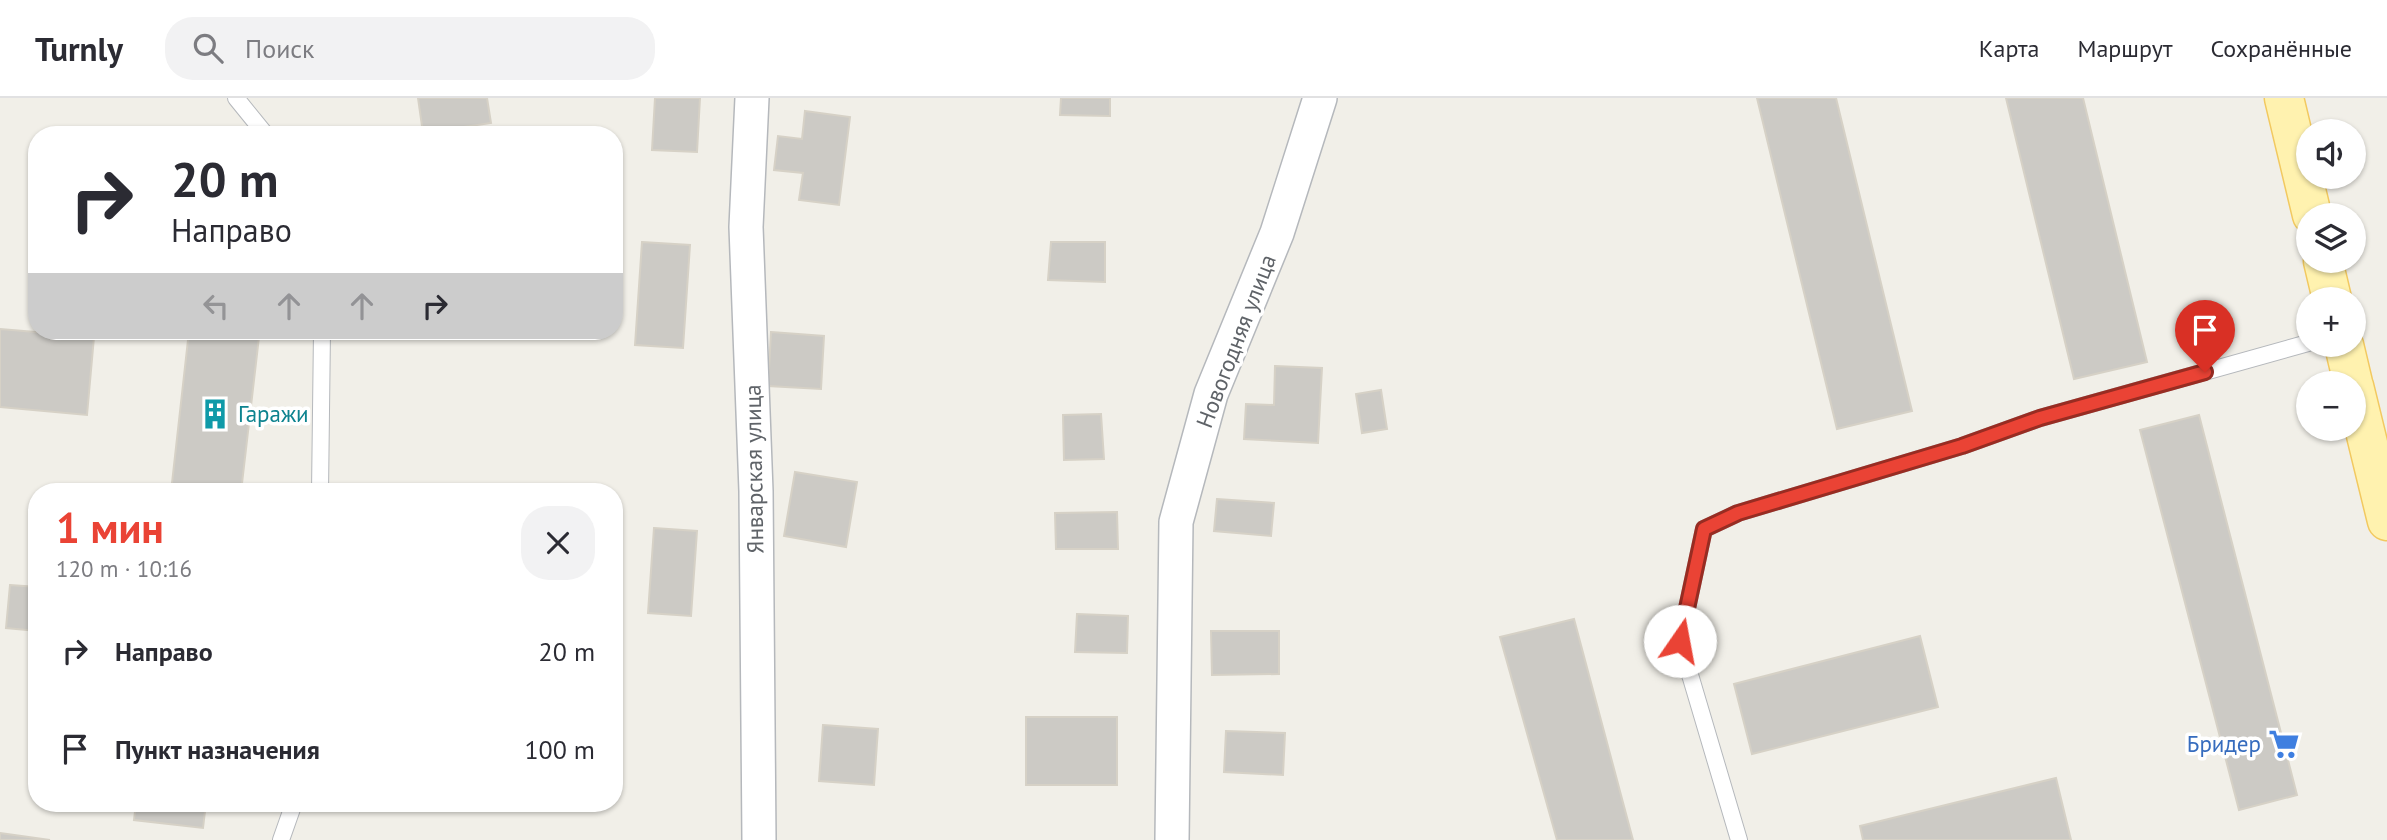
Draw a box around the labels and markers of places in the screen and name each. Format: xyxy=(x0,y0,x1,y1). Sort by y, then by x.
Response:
pin xyxy=(2175,300,2235,372)
building icon: Гаражи xyxy=(198,397,232,431)
place label: Гаражи xyxy=(238,399,309,428)
supermarket icon: Бридер xyxy=(2267,727,2301,761)
place label: Бридер xyxy=(2187,729,2261,758)

